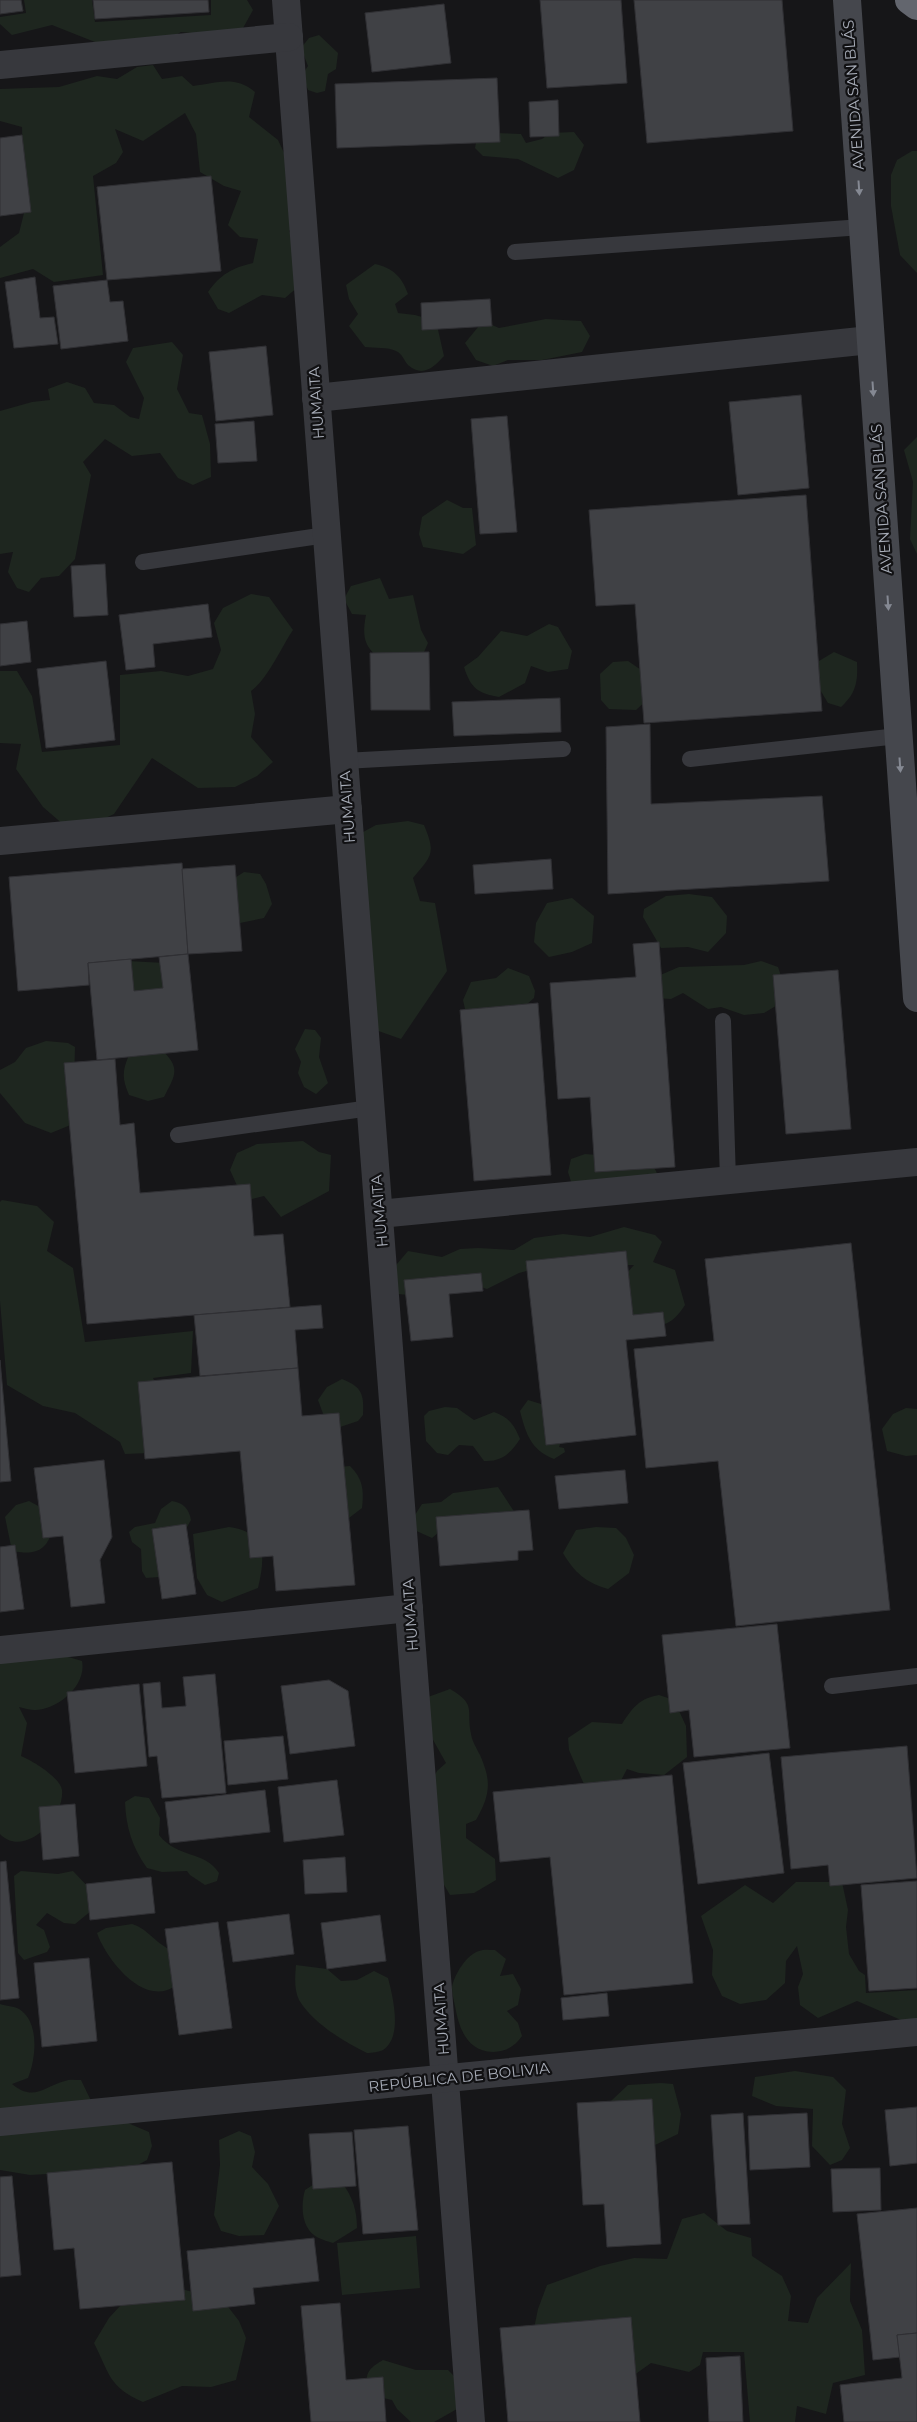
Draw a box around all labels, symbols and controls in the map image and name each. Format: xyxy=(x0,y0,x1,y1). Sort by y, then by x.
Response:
street label: AVENIDA SAN BLÁS xyxy=(838,19,868,171)
one-way arrow xyxy=(856,181,864,197)
street label: HUMAITA xyxy=(304,366,328,440)
one-way arrow xyxy=(869,381,877,397)
street label: AVENIDA SAN BLÁS xyxy=(866,423,896,575)
one-way arrow xyxy=(885,596,893,612)
one-way arrow xyxy=(896,758,904,774)
street label: HUMAITA xyxy=(335,770,359,844)
street label: HUMAITA xyxy=(366,1174,392,1248)
street label: HUMAITA xyxy=(398,1578,422,1652)
street label: HUMAITA xyxy=(429,1982,453,2056)
street label: REPÚBLICA DE BOLIVIA xyxy=(367,2058,551,2096)

